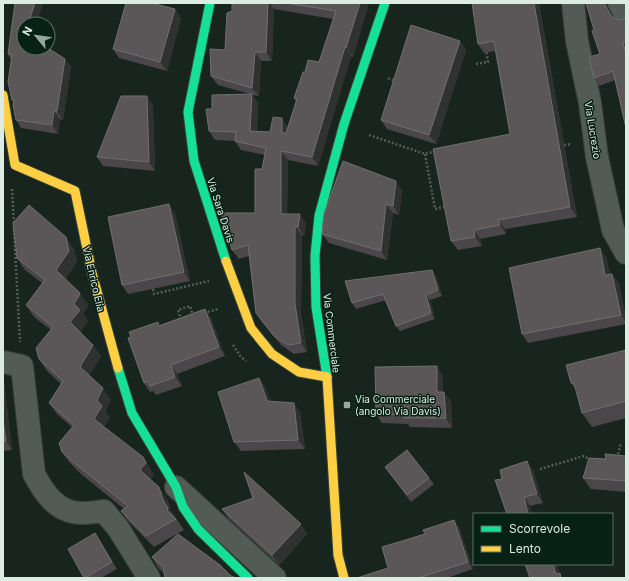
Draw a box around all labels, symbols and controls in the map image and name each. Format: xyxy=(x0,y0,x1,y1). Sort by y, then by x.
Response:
north arrow xyxy=(16,16,56,56)
text: N xyxy=(19,24,35,38)
street label: Via Lucrezio xyxy=(583,100,603,160)
street label: Via Sara Davis xyxy=(205,176,237,244)
street label: Via Enrico Elia xyxy=(81,245,107,313)
street label: Via Commerciale xyxy=(321,293,343,374)
place label: Via Commerciale (angolo Via Davis) xyxy=(355,393,441,417)
marker: Via Commerciale (angolo Via Davis) xyxy=(342,400,352,410)
legend xyxy=(473,513,613,565)
text: Scorrevole xyxy=(509,521,570,536)
text: Lento xyxy=(509,541,541,556)

